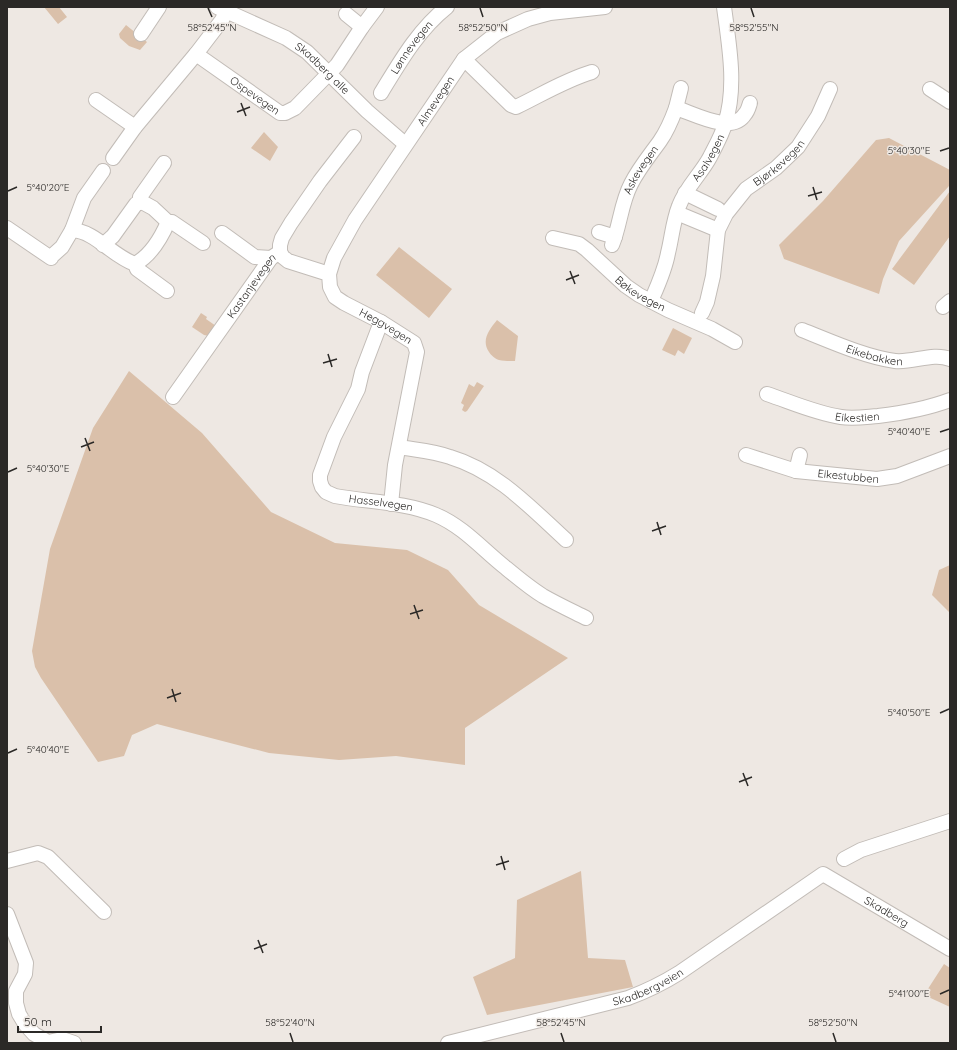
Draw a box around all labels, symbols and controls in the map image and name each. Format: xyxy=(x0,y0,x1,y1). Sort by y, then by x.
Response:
street label: Lønnevegen xyxy=(387,18,435,76)
text: 58°52'45"N xyxy=(188,21,237,34)
text: 58°52'50"N xyxy=(458,21,508,34)
text: 58°52'55"N xyxy=(729,21,779,34)
street label: Skadberg alle xyxy=(292,39,353,97)
street label: Ospevegen xyxy=(227,73,283,118)
street label: Almevegen xyxy=(414,73,457,128)
street label: Asalvegen xyxy=(689,132,727,184)
street label: Bjørkevegen xyxy=(750,137,808,189)
street label: Askevegen xyxy=(620,143,661,196)
text: 5°40'30"E xyxy=(888,144,931,157)
text: 5°40'20"E xyxy=(27,181,70,194)
street label: Kastanjevegen xyxy=(224,250,278,321)
street label: Bøkevegen xyxy=(612,273,668,314)
street label: Heggvegen xyxy=(357,305,415,347)
street label: Eikebakken xyxy=(844,341,903,368)
street label: Eikestien xyxy=(834,409,880,425)
text: 5°40'40"E xyxy=(888,425,931,438)
text: 5°40'30"E xyxy=(27,462,70,475)
street label: Eikestubben xyxy=(817,466,880,486)
street label: Hasselvegen xyxy=(348,491,414,514)
text: 5°40'50"E xyxy=(888,706,931,719)
text: 5°40'40"E xyxy=(27,743,70,756)
street label: Skadberg xyxy=(862,893,911,930)
street label: Skadbergveien xyxy=(611,965,686,1009)
text: 5°41'00"E xyxy=(888,987,930,1000)
scale bar xyxy=(18,1008,101,1034)
text: 50 m xyxy=(24,1014,52,1029)
text: 58°52'40"N xyxy=(265,1016,315,1029)
text: 58°52'45"N xyxy=(537,1016,586,1029)
text: 58°52'50"N xyxy=(808,1016,858,1029)

